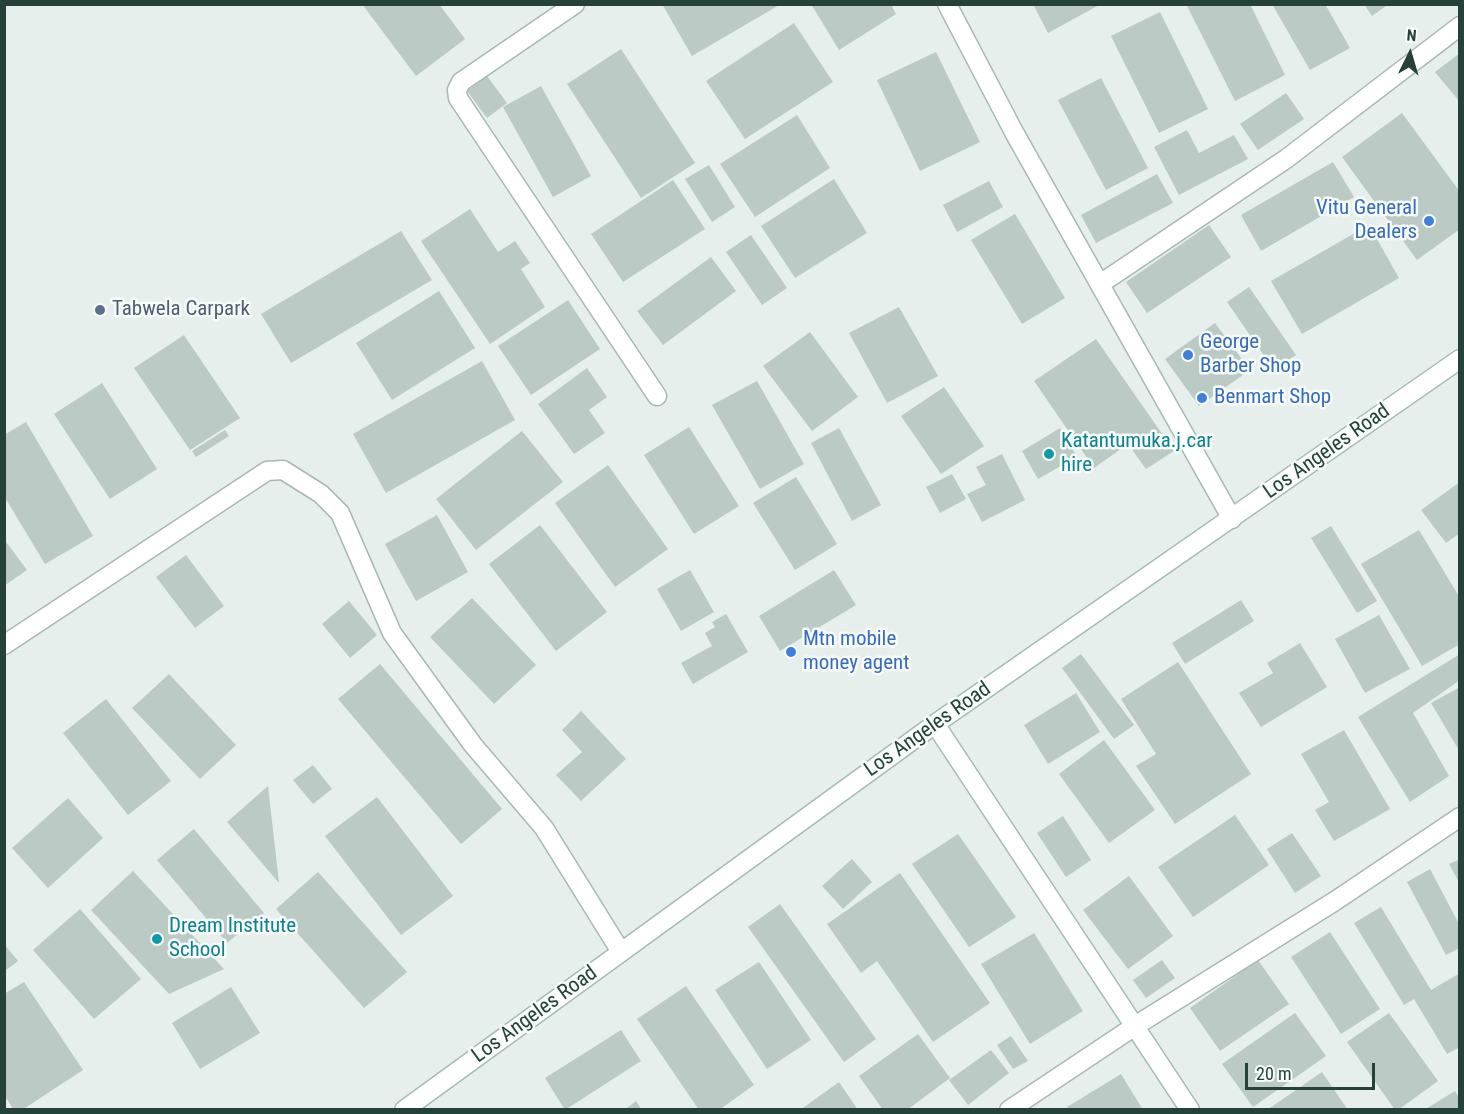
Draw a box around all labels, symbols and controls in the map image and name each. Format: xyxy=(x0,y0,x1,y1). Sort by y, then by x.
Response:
north arrow xyxy=(1380,24,1440,84)
text: N xyxy=(1406,26,1417,45)
place label: Vitu General Dealers xyxy=(1316,196,1417,246)
marker: Vitu General Dealers xyxy=(1422,214,1436,228)
place label: Tabwela Carpark xyxy=(112,297,250,323)
marker: Tabwela Carpark xyxy=(93,303,107,317)
place label: George Barber Shop xyxy=(1200,330,1301,380)
marker: George Barber Shop xyxy=(1181,348,1195,362)
place label: Benmart Shop xyxy=(1214,385,1331,411)
marker: Benmart Shop xyxy=(1195,391,1209,405)
street label: Los Angeles Road xyxy=(1259,399,1395,505)
place label: Katantumuka.j.car hire xyxy=(1061,429,1213,479)
marker: Katantumuka.j.car hire xyxy=(1042,447,1056,461)
place label: Mtn mobile money agent xyxy=(803,627,909,677)
marker: Mtn mobile money agent xyxy=(784,645,798,659)
street label: Los Angeles Road xyxy=(860,677,996,783)
place label: Dream Institute School xyxy=(169,914,296,964)
marker: Dream Institute School xyxy=(150,932,164,946)
street label: Los Angeles Road xyxy=(467,961,603,1069)
scale bar xyxy=(1248,1051,1378,1089)
text: 20 m xyxy=(1256,1063,1291,1084)

